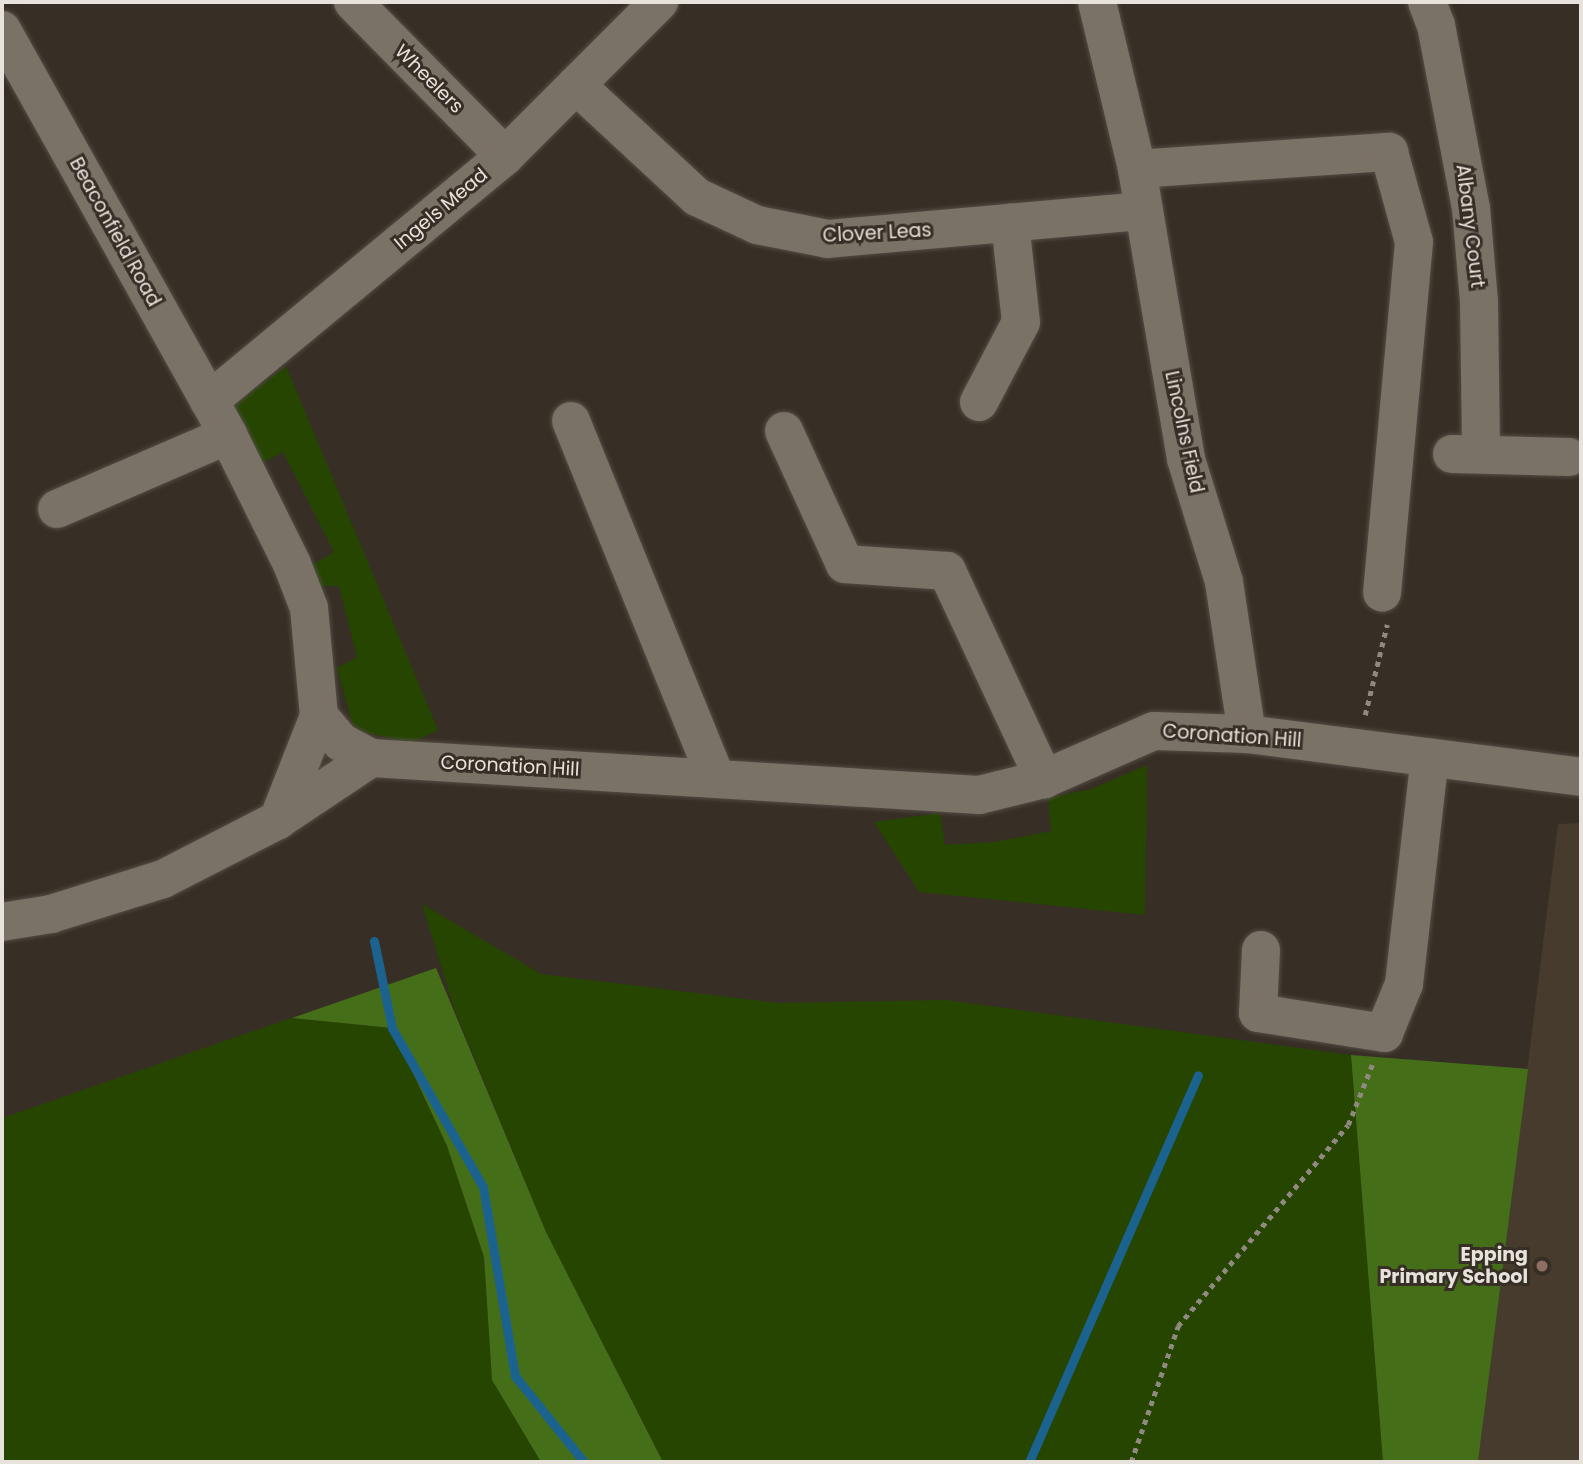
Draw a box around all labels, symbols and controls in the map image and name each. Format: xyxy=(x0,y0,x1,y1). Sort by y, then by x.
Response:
street label: Wheelers xyxy=(390,40,468,118)
street label: Beaconfield Road xyxy=(65,154,165,310)
street label: Ingels Mead xyxy=(390,163,492,255)
street label: Albany Court xyxy=(1451,163,1489,289)
street label: Clover Leas xyxy=(822,219,932,247)
street label: Lincolns Field xyxy=(1160,369,1208,495)
street label: Coronation Hill xyxy=(1162,720,1302,752)
street label: Coronation Hill xyxy=(440,751,580,781)
place label: Epping Primary School xyxy=(1379,1244,1528,1288)
marker: Epping Primary School xyxy=(1534,1258,1550,1274)

